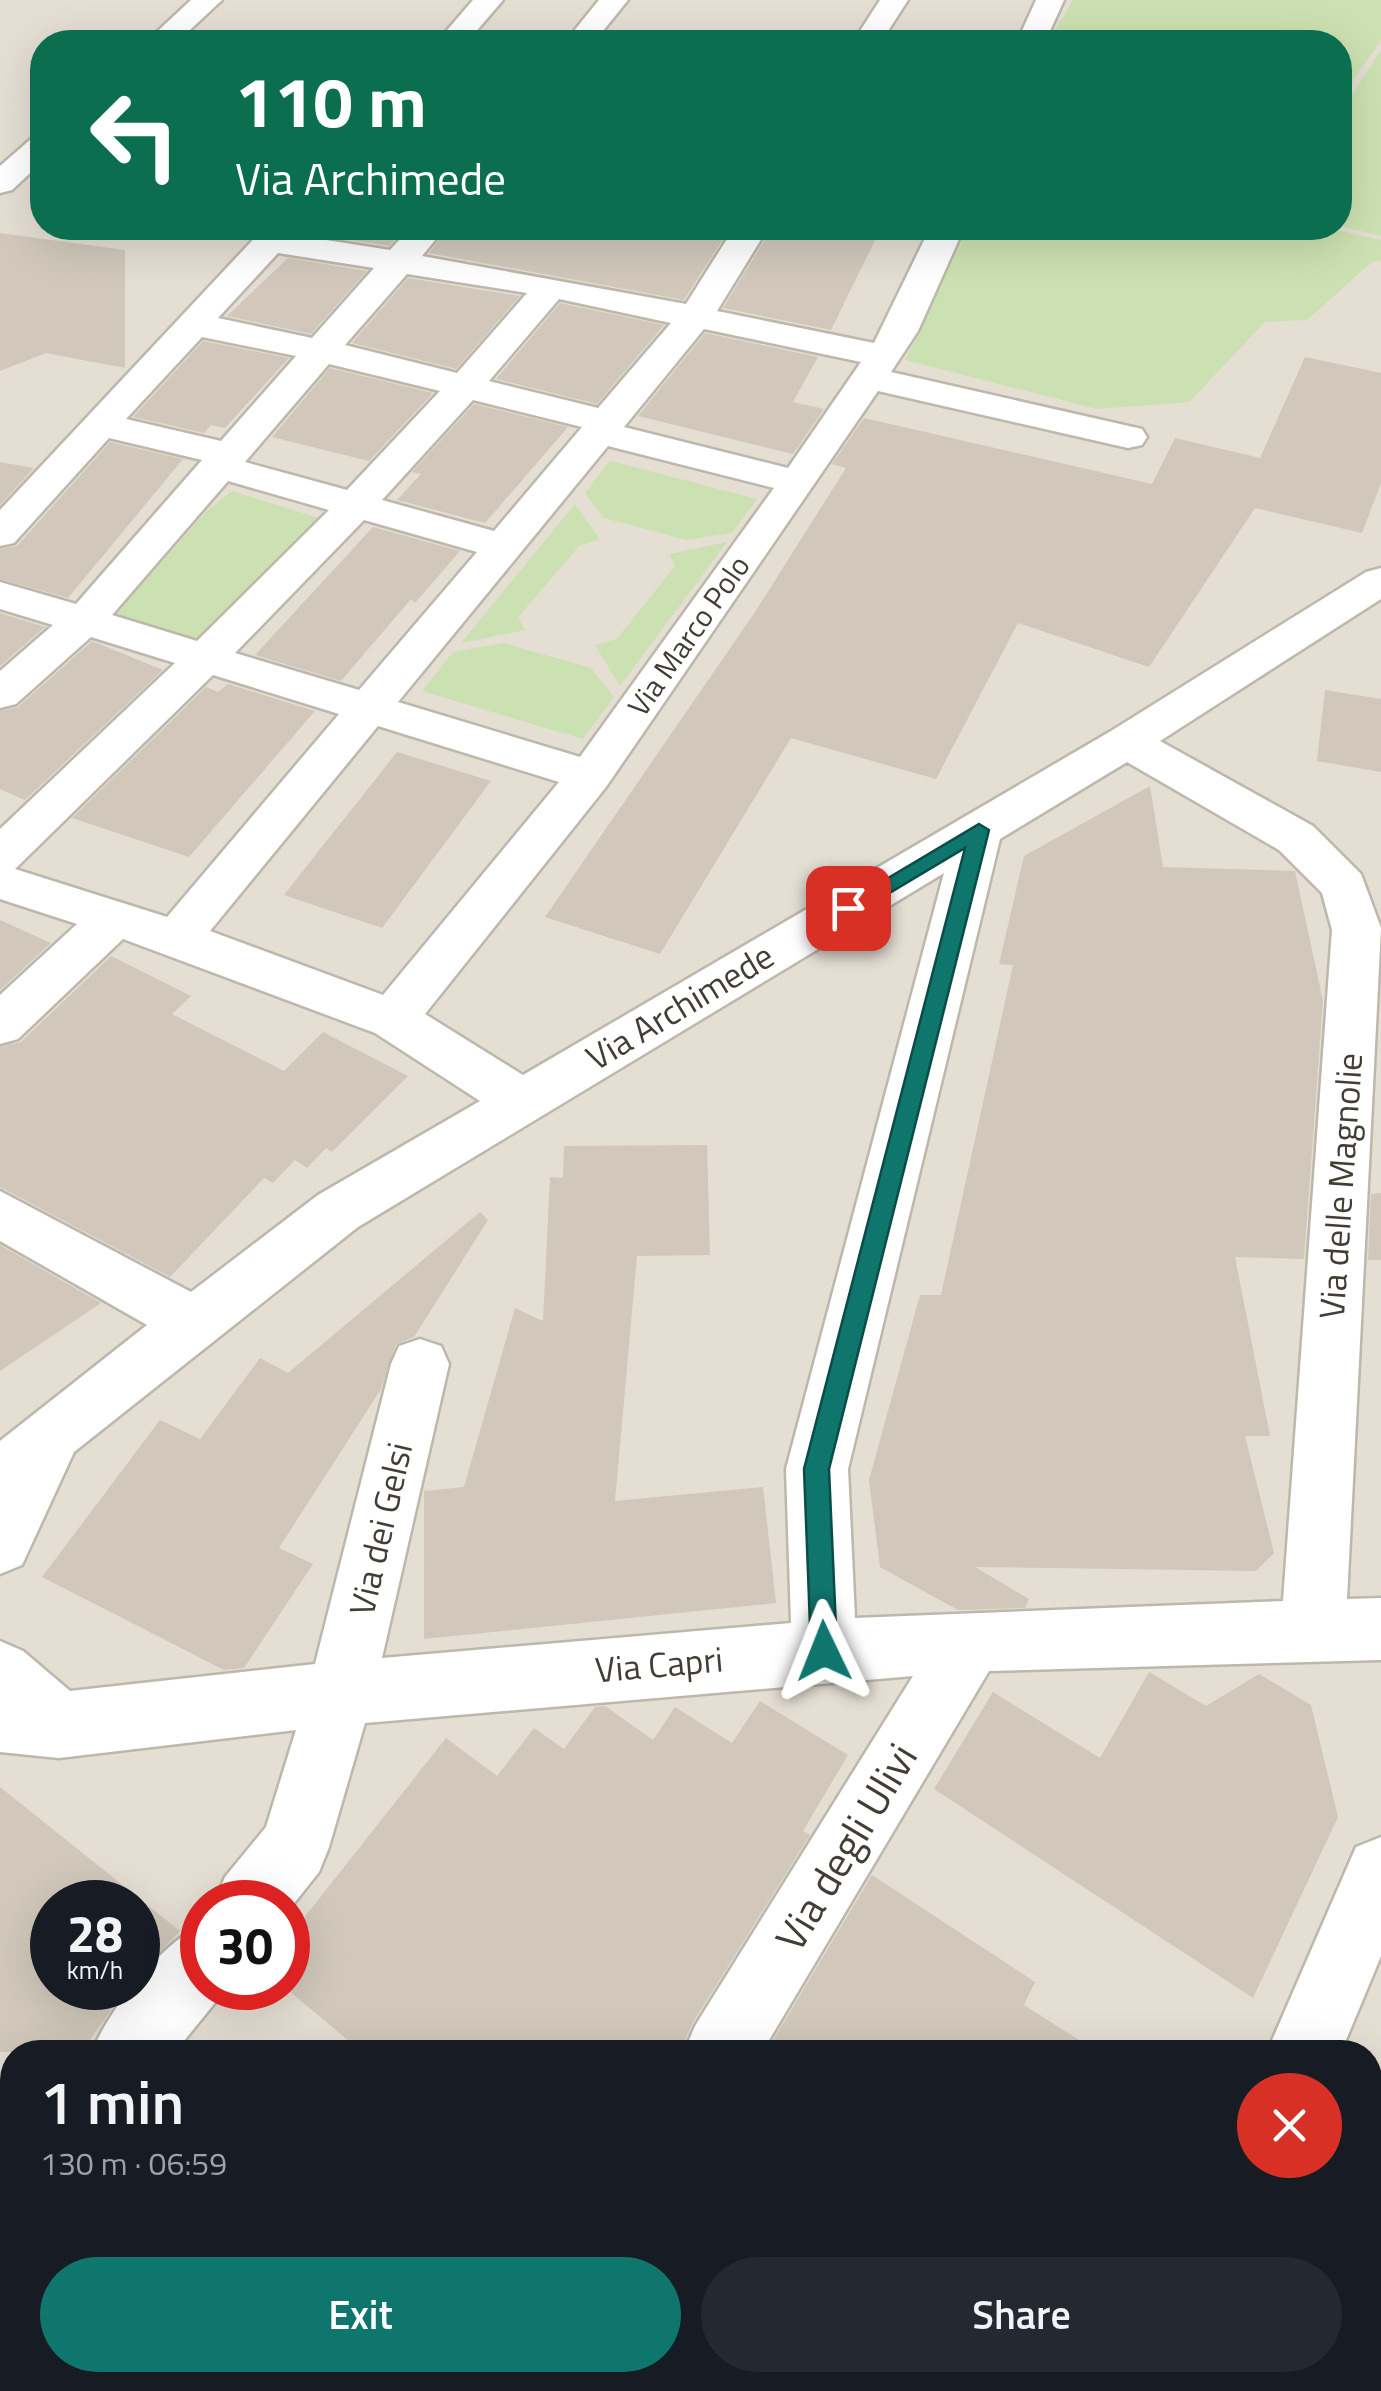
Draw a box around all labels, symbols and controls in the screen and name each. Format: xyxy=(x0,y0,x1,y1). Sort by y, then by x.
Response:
text: 110 m xyxy=(235,48,427,154)
icon: left xyxy=(70,70,200,200)
text: Via Archimede xyxy=(235,144,506,212)
street label: Via Marco Polo xyxy=(616,545,761,725)
pin xyxy=(806,866,891,951)
icon: arrive xyxy=(821,881,876,936)
street label: Via Archimede xyxy=(575,929,784,1084)
street label: Via delle Magnolie xyxy=(1304,1051,1376,1321)
street label: Via dei Gelsi xyxy=(334,1437,426,1621)
position arrow xyxy=(772,1599,876,1703)
street label: Via Capri xyxy=(593,1632,725,1696)
street label: Via degli Ulivi xyxy=(758,1730,932,1963)
speed limit sign: 30 xyxy=(180,1880,310,2010)
text: 28 xyxy=(67,1895,123,1971)
text: km/h xyxy=(67,1951,123,1989)
text: 1 min xyxy=(40,2056,184,2147)
button: close xyxy=(1237,2073,1342,2178)
text: 130 m · 06:59 xyxy=(40,2139,227,2187)
button: Exit xyxy=(40,2257,681,2372)
button: Share xyxy=(701,2257,1342,2372)

